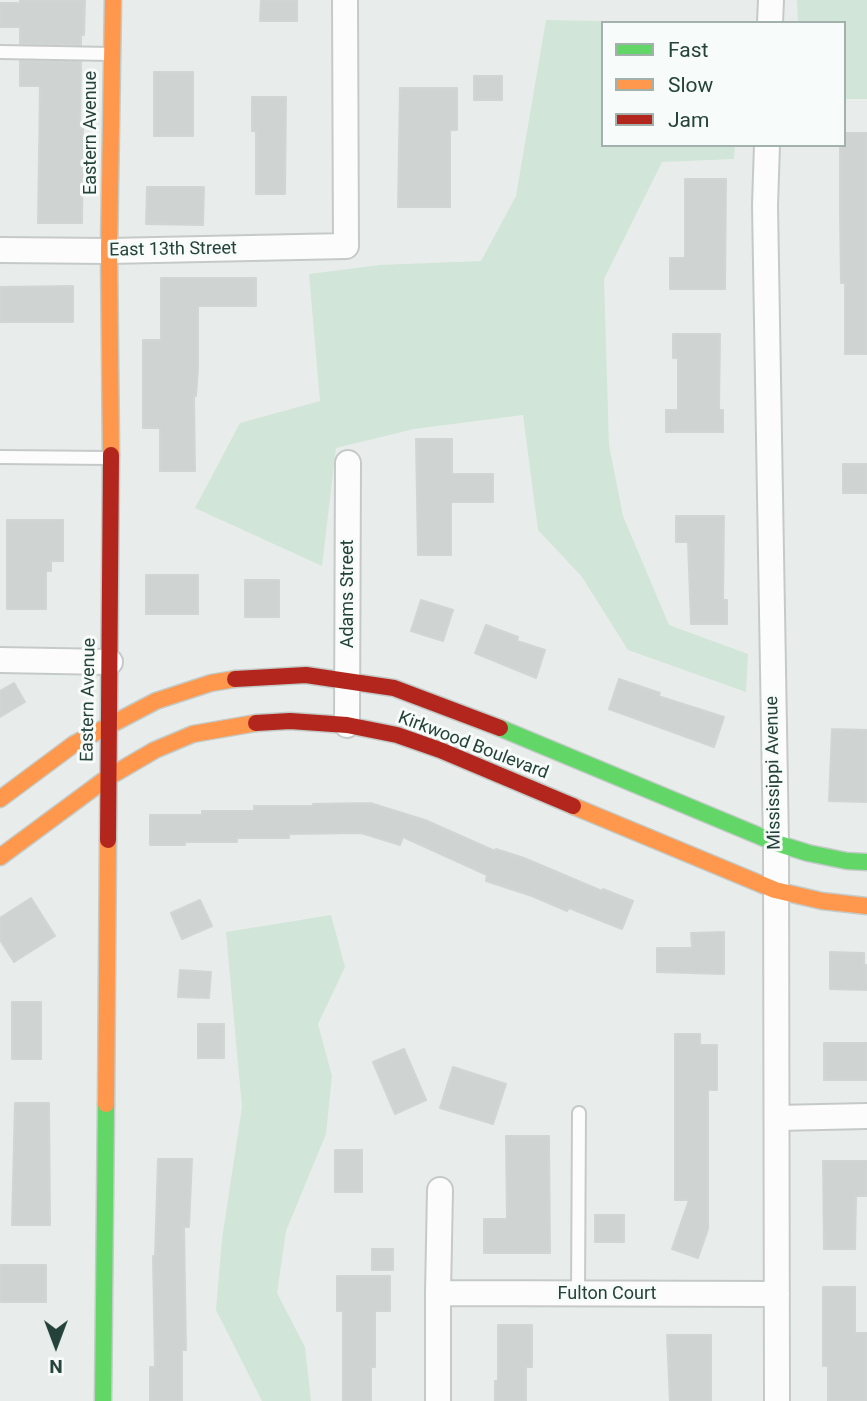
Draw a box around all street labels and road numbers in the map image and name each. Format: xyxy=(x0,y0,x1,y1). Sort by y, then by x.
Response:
street label: Eastern Avenue xyxy=(80,71,102,195)
street label: East 13th Street xyxy=(109,238,237,262)
street label: Adams Street xyxy=(337,540,359,648)
street label: Eastern Avenue xyxy=(77,638,101,762)
street label: Mississippi Avenue xyxy=(762,696,786,850)
street label: Kirkwood Boulevard xyxy=(395,707,551,785)
street label: Fulton Court xyxy=(558,1283,656,1305)

